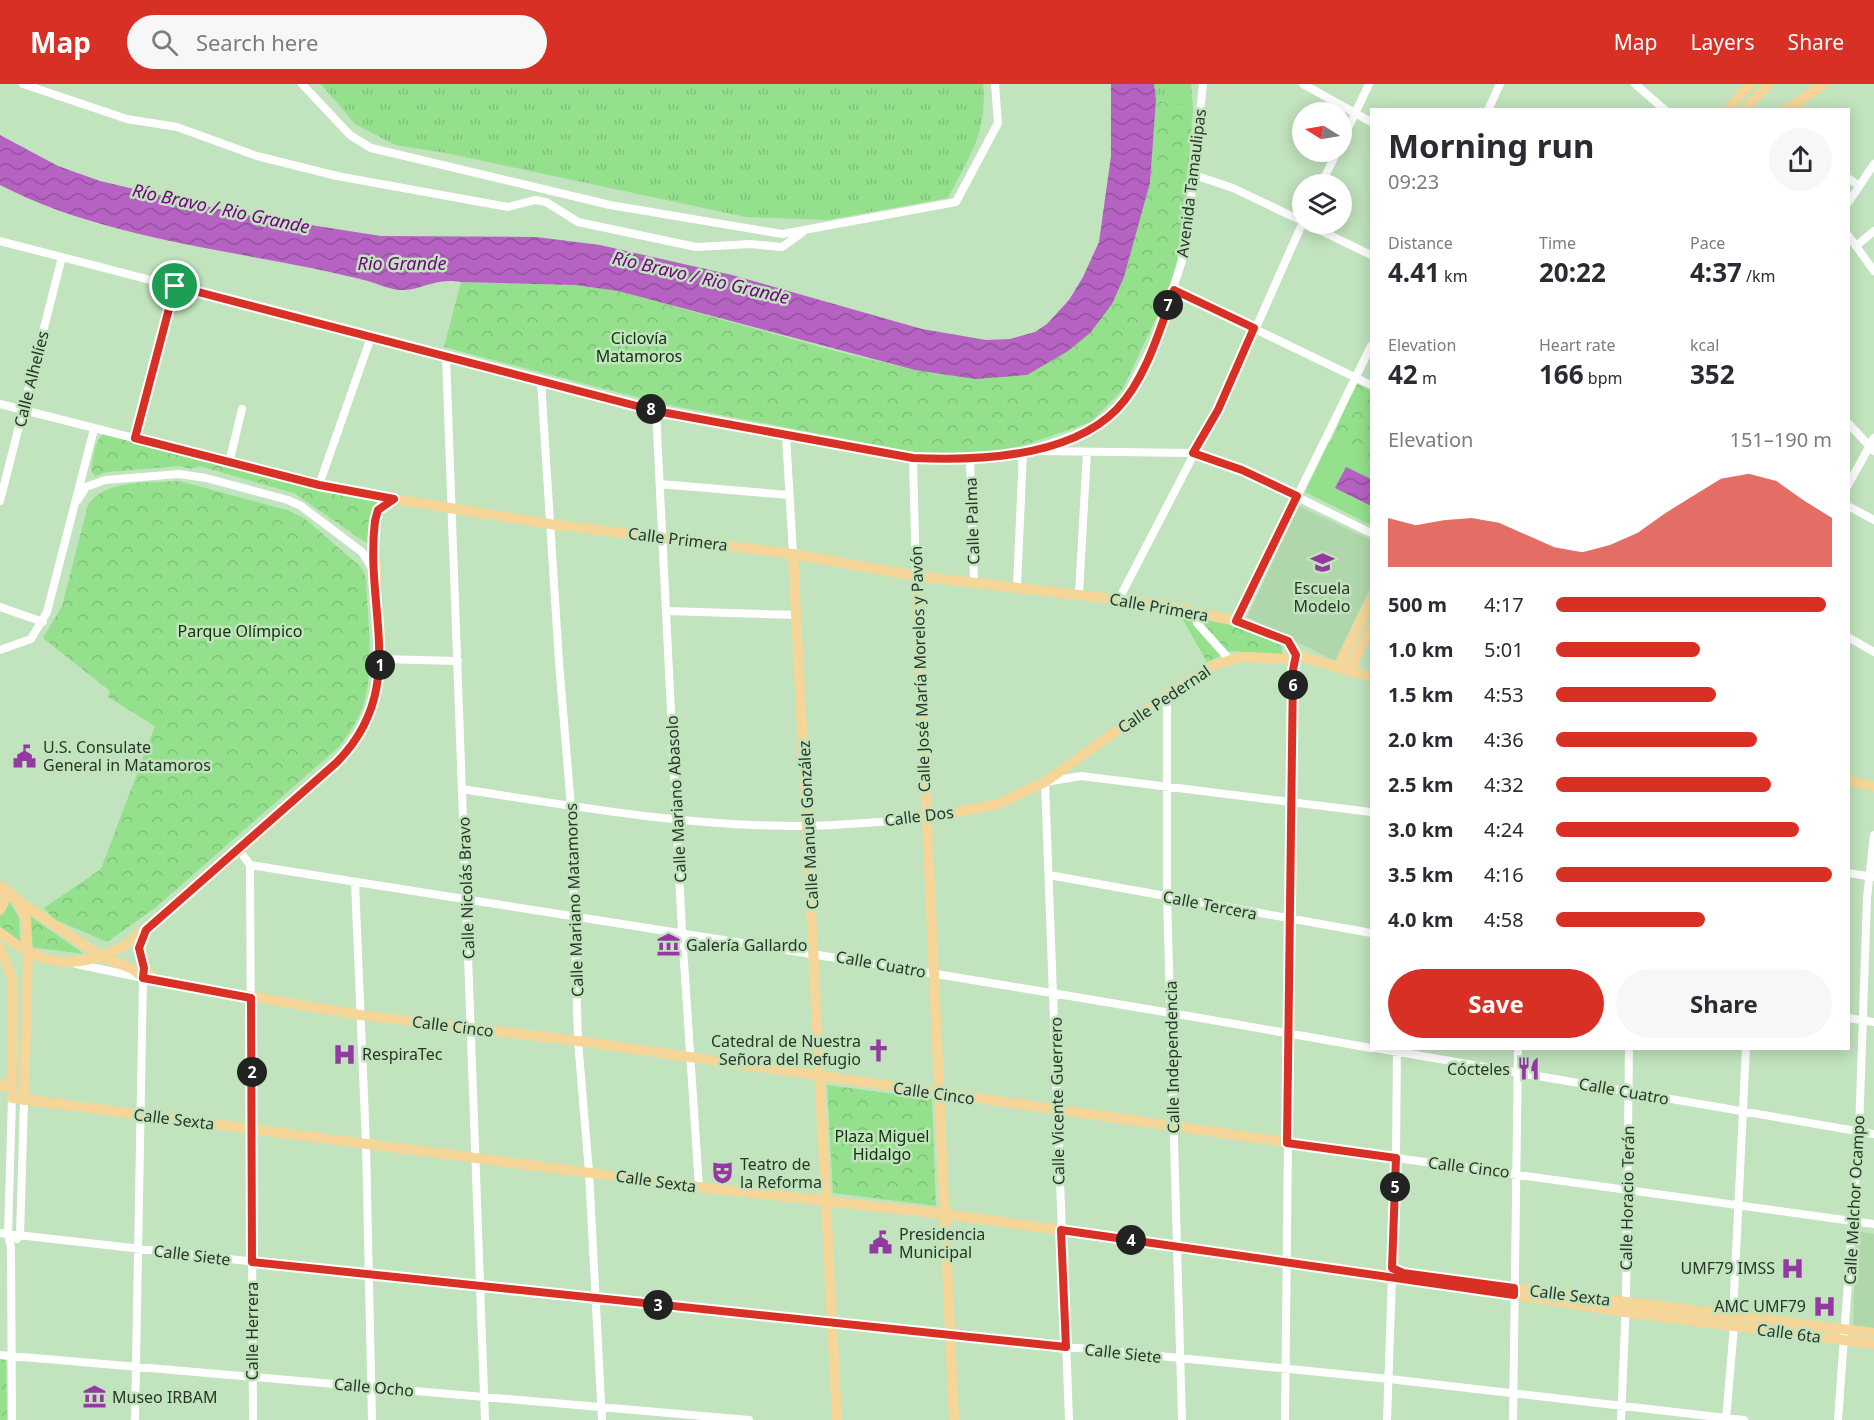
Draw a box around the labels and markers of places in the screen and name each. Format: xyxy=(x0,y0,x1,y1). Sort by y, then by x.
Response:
pin xyxy=(149,260,200,311)
pin: 7 xyxy=(1153,290,1183,320)
pin: 8 xyxy=(636,394,666,424)
school or university icon: Escuela Modelo xyxy=(1309,550,1335,576)
place label: Escuela Modelo xyxy=(1294,577,1350,617)
pin: 1 xyxy=(365,650,395,680)
pin: 6 xyxy=(1278,670,1308,700)
place label: U.S. Consulate General in Matamoros xyxy=(43,736,211,776)
public building icon: U.S. Consulate General in Matamoros xyxy=(12,743,38,769)
museum icon: Galería Gallardo xyxy=(655,932,681,958)
place label: Galería Gallardo xyxy=(686,934,807,956)
place label: Catedral de Nuestra Señora del Refugio xyxy=(711,1030,861,1070)
church icon: Catedral de Nuestra Señora del Refugio xyxy=(866,1037,892,1063)
hospital icon: RespiraTec xyxy=(331,1041,357,1067)
place label: RespiraTec xyxy=(362,1043,443,1065)
restaurant icon: Cócteles xyxy=(1515,1056,1541,1082)
pin: 2 xyxy=(237,1057,267,1087)
place label: Cócteles xyxy=(1447,1058,1510,1080)
place label: Teatro de la Reforma xyxy=(740,1153,822,1193)
theatre icon: Teatro de la Reforma xyxy=(709,1160,735,1186)
pin: 5 xyxy=(1380,1172,1410,1202)
place label: Presidencia Municipal xyxy=(899,1223,985,1263)
pin: 4 xyxy=(1116,1225,1146,1255)
public building icon: Presidencia Municipal xyxy=(868,1230,894,1256)
hospital icon: UMF79 IMSS xyxy=(1780,1255,1806,1281)
place label: UMF79 IMSS xyxy=(1681,1257,1775,1279)
pin: 3 xyxy=(643,1290,673,1320)
hospital icon: AMC UMF79 xyxy=(1811,1293,1837,1319)
place label: AMC UMF79 xyxy=(1714,1295,1806,1317)
museum icon: Museo IRBAM xyxy=(81,1384,107,1410)
place label: Museo IRBAM xyxy=(112,1386,217,1408)

